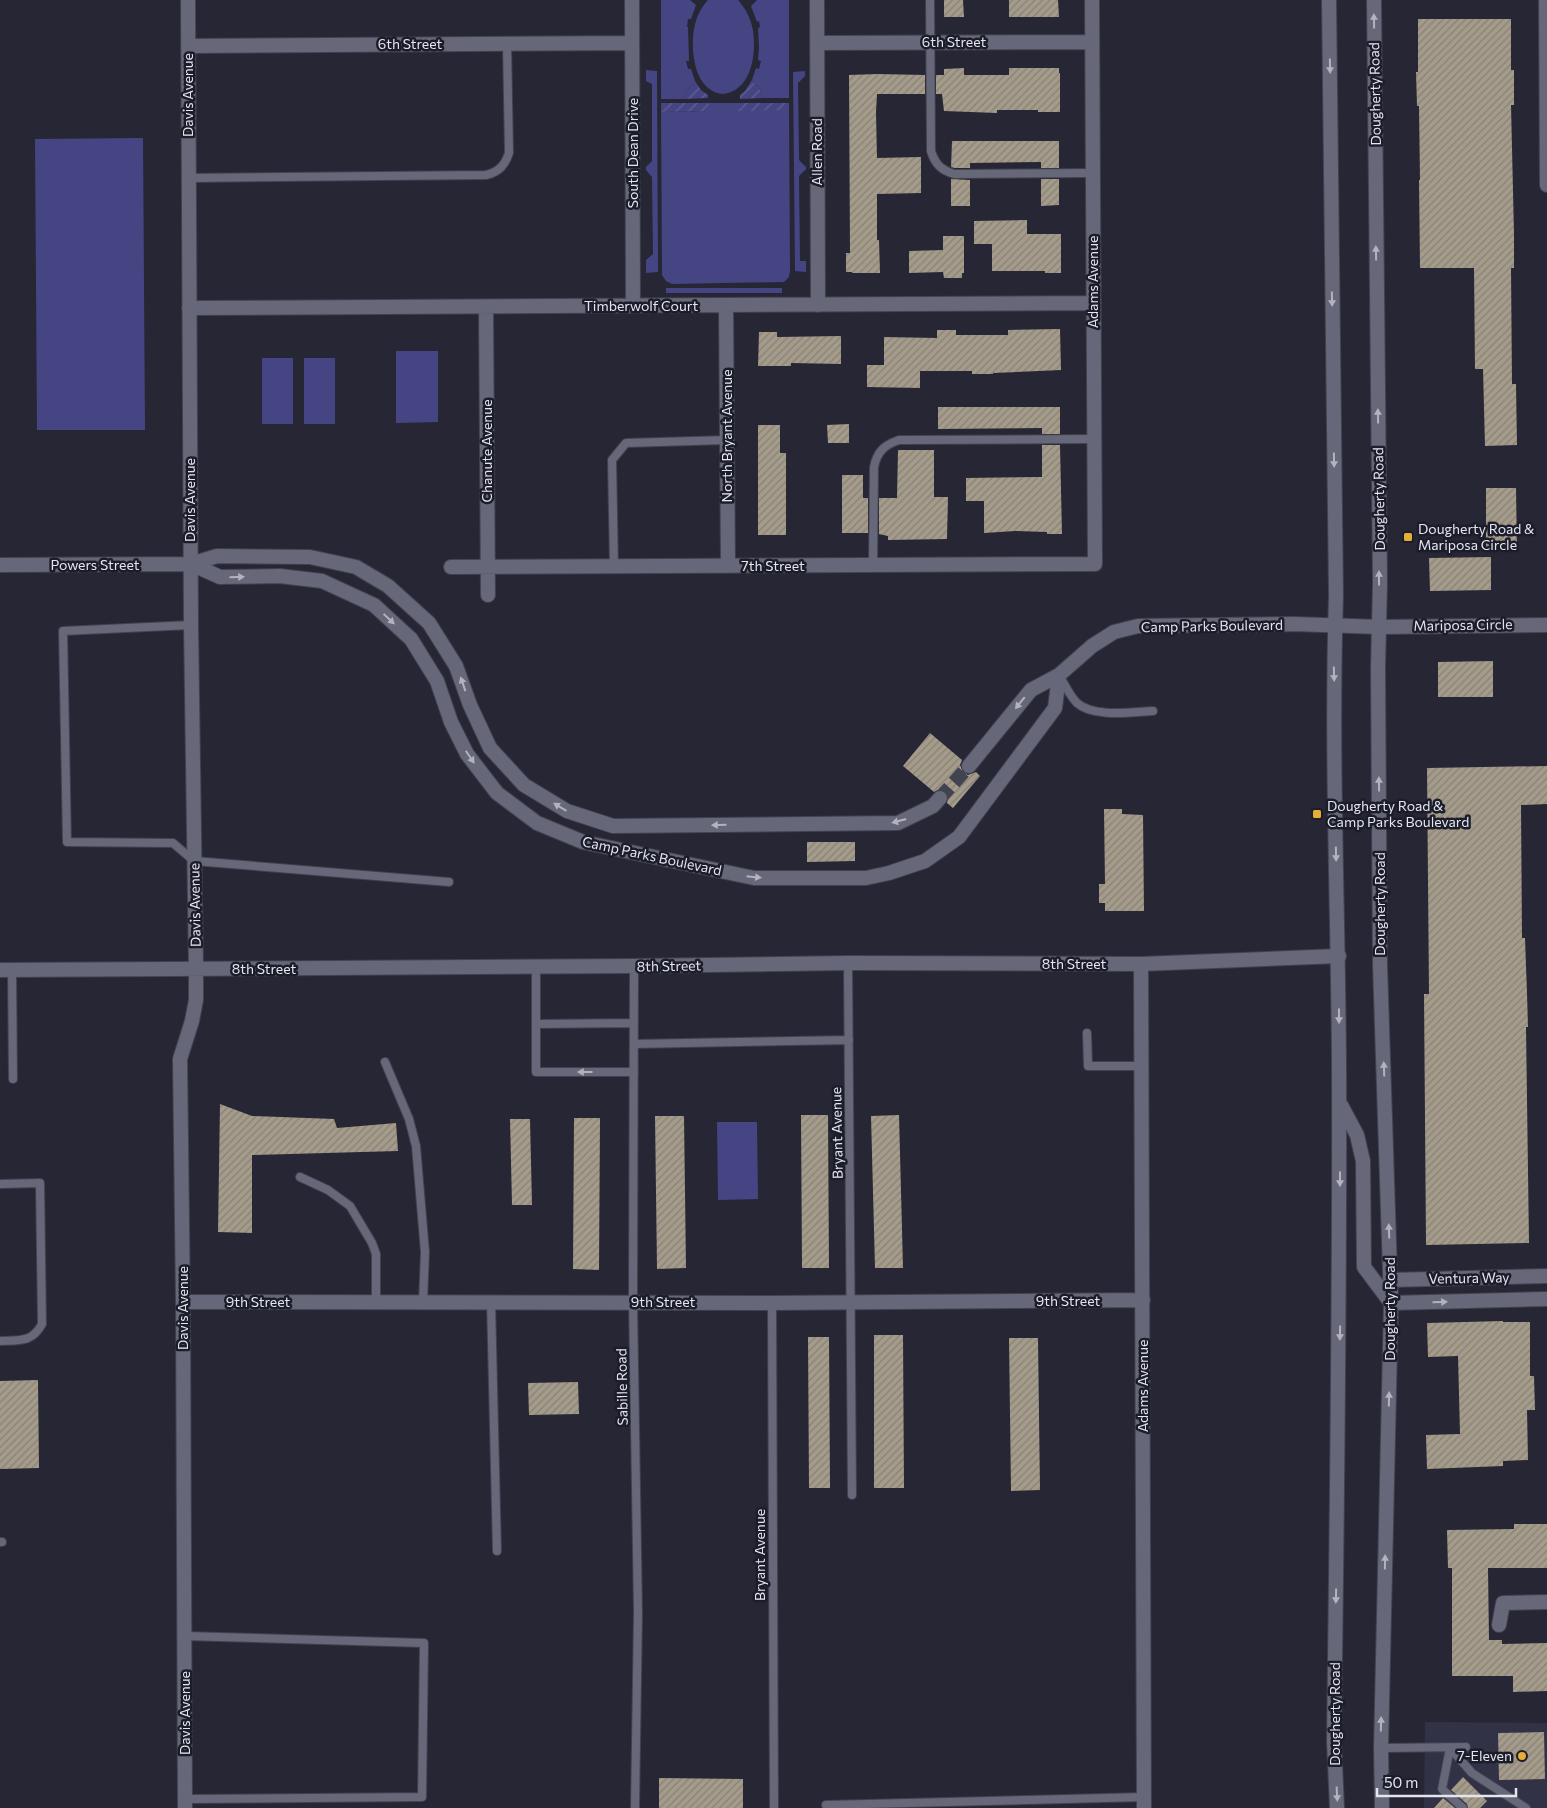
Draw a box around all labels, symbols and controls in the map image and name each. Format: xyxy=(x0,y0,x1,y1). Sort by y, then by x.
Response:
one-way arrow xyxy=(1370,12,1378,28)
street label: 6th Street xyxy=(922,33,987,50)
street label: 6th Street xyxy=(378,35,443,52)
street label: Dougherty Road xyxy=(1365,42,1384,146)
street label: Davis Avenue xyxy=(179,53,196,137)
one-way arrow xyxy=(1326,58,1334,74)
street label: South Dean Drive xyxy=(624,98,641,208)
street label: Allen Road xyxy=(808,118,825,186)
street label: Adams Avenue xyxy=(1084,236,1101,328)
one-way arrow xyxy=(1372,245,1380,261)
one-way arrow xyxy=(1328,291,1336,307)
street label: Timberwolf Court xyxy=(584,297,698,314)
street label: North Bryant Avenue xyxy=(718,369,735,503)
street label: Chanute Avenue xyxy=(478,399,495,503)
one-way arrow xyxy=(1374,407,1382,423)
street label: Dougherty Road xyxy=(1369,447,1388,551)
one-way arrow xyxy=(1330,452,1338,468)
street label: Davis Avenue xyxy=(181,458,198,542)
place label: Dougherty Road & Mariposa Circle xyxy=(1418,520,1535,553)
marker: Dougherty Road & Mariposa Circle xyxy=(1402,531,1414,543)
street label: Powers Street xyxy=(51,556,140,573)
street label: 7th Street xyxy=(741,557,805,574)
one-way arrow xyxy=(1375,570,1383,586)
one-way arrow xyxy=(229,573,245,581)
one-way arrow xyxy=(382,613,394,625)
street label: Mariposa Circle xyxy=(1413,615,1513,634)
street label: Camp Parks Boulevard xyxy=(1141,616,1283,635)
one-way arrow xyxy=(1330,666,1338,682)
one-way arrow xyxy=(459,676,467,691)
one-way arrow xyxy=(1015,696,1026,709)
one-way arrow xyxy=(465,750,474,764)
one-way arrow xyxy=(1375,776,1383,792)
place label: Dougherty Road & Camp Parks Boulevard xyxy=(1327,797,1469,830)
one-way arrow xyxy=(554,803,567,812)
marker: Dougherty Road & Camp Parks Boulevard xyxy=(1311,808,1323,820)
one-way arrow xyxy=(891,817,906,825)
one-way arrow xyxy=(711,821,727,829)
street label: Camp Parks Boulevard xyxy=(581,832,723,879)
one-way arrow xyxy=(1332,846,1340,862)
street label: Dougherty Road xyxy=(1371,852,1388,956)
street label: Davis Avenue xyxy=(185,863,204,947)
one-way arrow xyxy=(746,873,762,881)
street label: 8th Street xyxy=(1042,955,1107,972)
street label: 8th Street xyxy=(637,956,702,975)
street label: 8th Street xyxy=(232,960,297,977)
one-way arrow xyxy=(1335,1009,1343,1025)
one-way arrow xyxy=(1379,1061,1387,1077)
one-way arrow xyxy=(577,1068,593,1076)
street label: Bryant Avenue xyxy=(827,1087,846,1179)
one-way arrow xyxy=(1336,1171,1344,1187)
one-way arrow xyxy=(1385,1223,1393,1239)
street label: Dougherty Road xyxy=(1381,1257,1398,1361)
street label: Davis Avenue xyxy=(174,1266,191,1350)
street label: Ventura Way xyxy=(1428,1268,1510,1287)
street label: 9th Street xyxy=(1036,1292,1101,1309)
street label: 9th Street xyxy=(226,1293,291,1310)
street label: 9th Street xyxy=(631,1293,696,1310)
one-way arrow xyxy=(1432,1298,1448,1306)
one-way arrow xyxy=(1336,1326,1344,1342)
street label: Adams Avenue xyxy=(1134,1340,1151,1432)
street label: Sabille Road xyxy=(612,1348,631,1426)
one-way arrow xyxy=(1385,1391,1393,1407)
street label: Bryant Avenue xyxy=(751,1509,768,1601)
one-way arrow xyxy=(1381,1554,1389,1570)
one-way arrow xyxy=(1332,1589,1340,1605)
street label: Dougherty Road xyxy=(1326,1662,1343,1766)
street label: Davis Avenue xyxy=(176,1671,193,1755)
one-way arrow xyxy=(1378,1716,1386,1732)
place label: 7-Eleven xyxy=(1457,1747,1512,1764)
marker: 7-Eleven xyxy=(1516,1750,1528,1762)
scale bar xyxy=(1377,1766,1516,1798)
text: 50 m xyxy=(1384,1773,1418,1791)
one-way arrow xyxy=(1333,1786,1341,1802)

